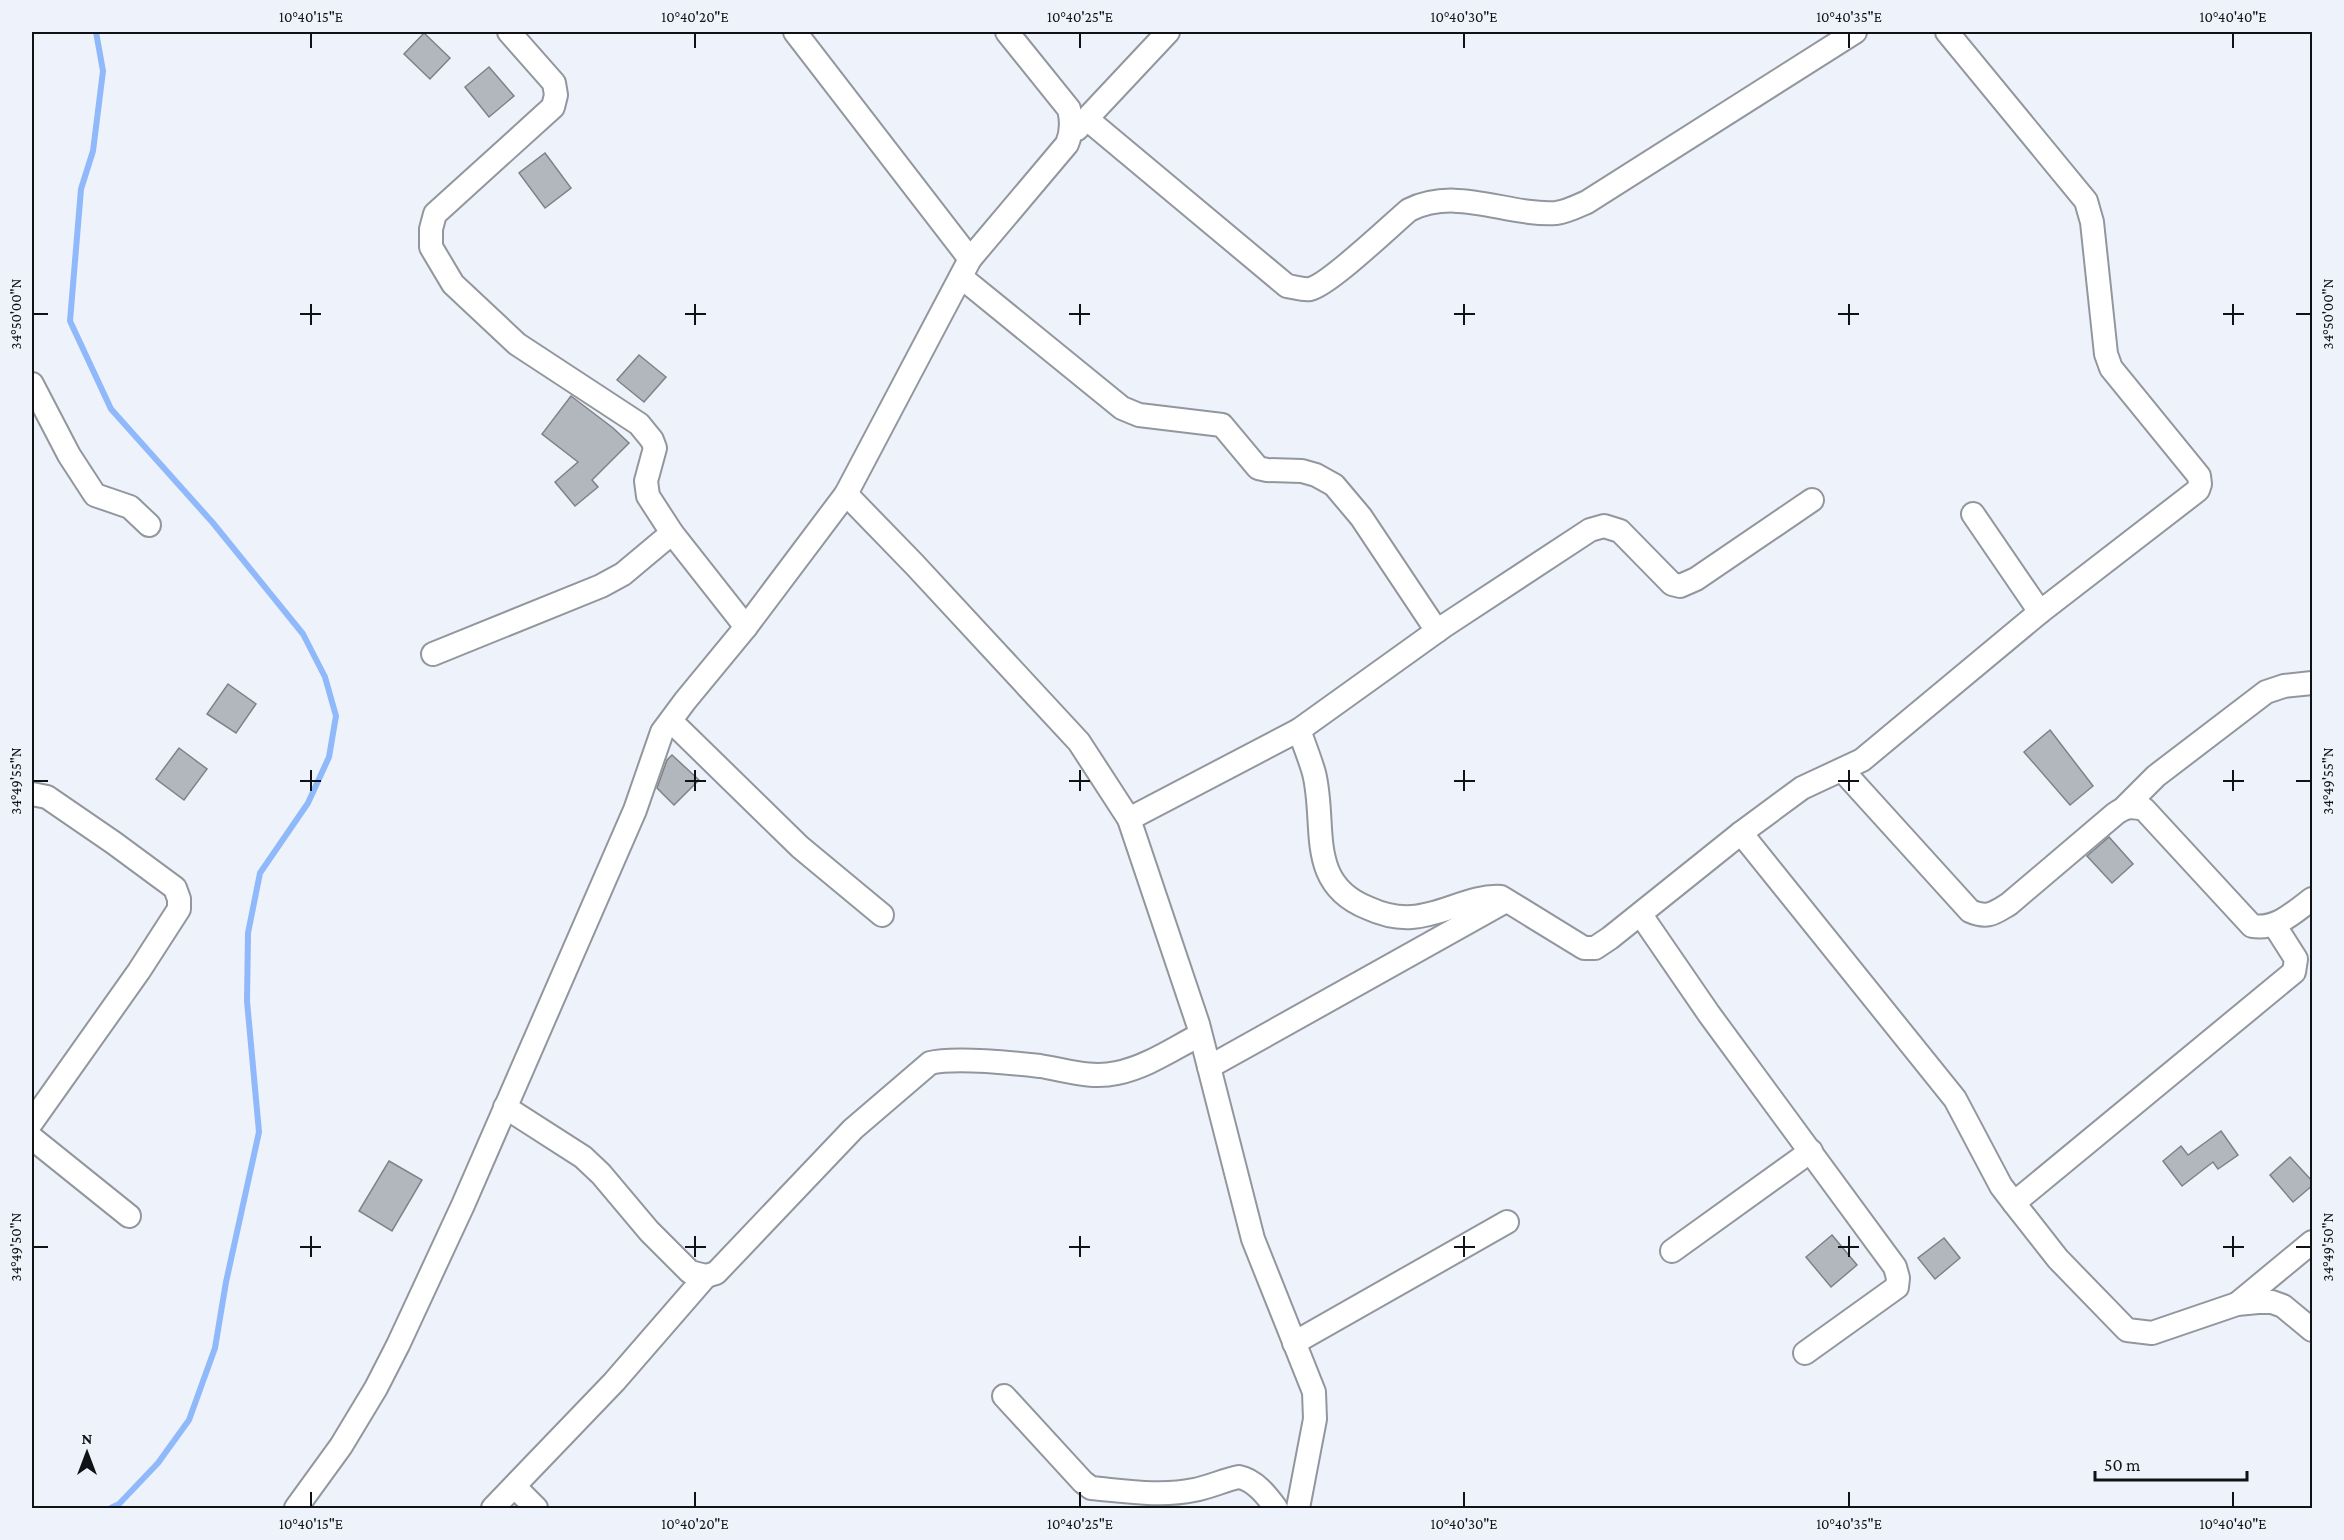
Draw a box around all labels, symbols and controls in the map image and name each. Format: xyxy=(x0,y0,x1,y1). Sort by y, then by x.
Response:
text: 10°40'15"E xyxy=(279,9,343,25)
text: 10°40'20"E xyxy=(661,9,729,25)
text: 10°40'25"E xyxy=(1047,9,1113,25)
text: 10°40'30"E xyxy=(1431,9,1497,25)
text: 10°40'35"E xyxy=(1816,9,1882,25)
text: 10°40'40"E xyxy=(2199,9,2267,25)
text: 34°50'00"N xyxy=(8,278,24,349)
text: 34°50'00"N xyxy=(2320,278,2336,349)
text: 34°49'55"N xyxy=(8,747,24,815)
text: 34°49'55"N xyxy=(2320,747,2336,815)
text: 34°49'50"N xyxy=(8,1212,24,1281)
text: 34°49'50"N xyxy=(2320,1212,2336,1281)
north arrow xyxy=(57,1423,117,1483)
text: N xyxy=(82,1430,93,1447)
scale bar xyxy=(2095,1444,2246,1482)
text: 50 m xyxy=(2104,1455,2141,1475)
text: 10°40'15"E xyxy=(279,1516,343,1532)
text: 10°40'20"E xyxy=(661,1516,729,1532)
text: 10°40'25"E xyxy=(1047,1516,1113,1532)
text: 10°40'30"E xyxy=(1431,1516,1497,1532)
text: 10°40'35"E xyxy=(1816,1516,1882,1532)
text: 10°40'40"E xyxy=(2199,1516,2267,1532)

